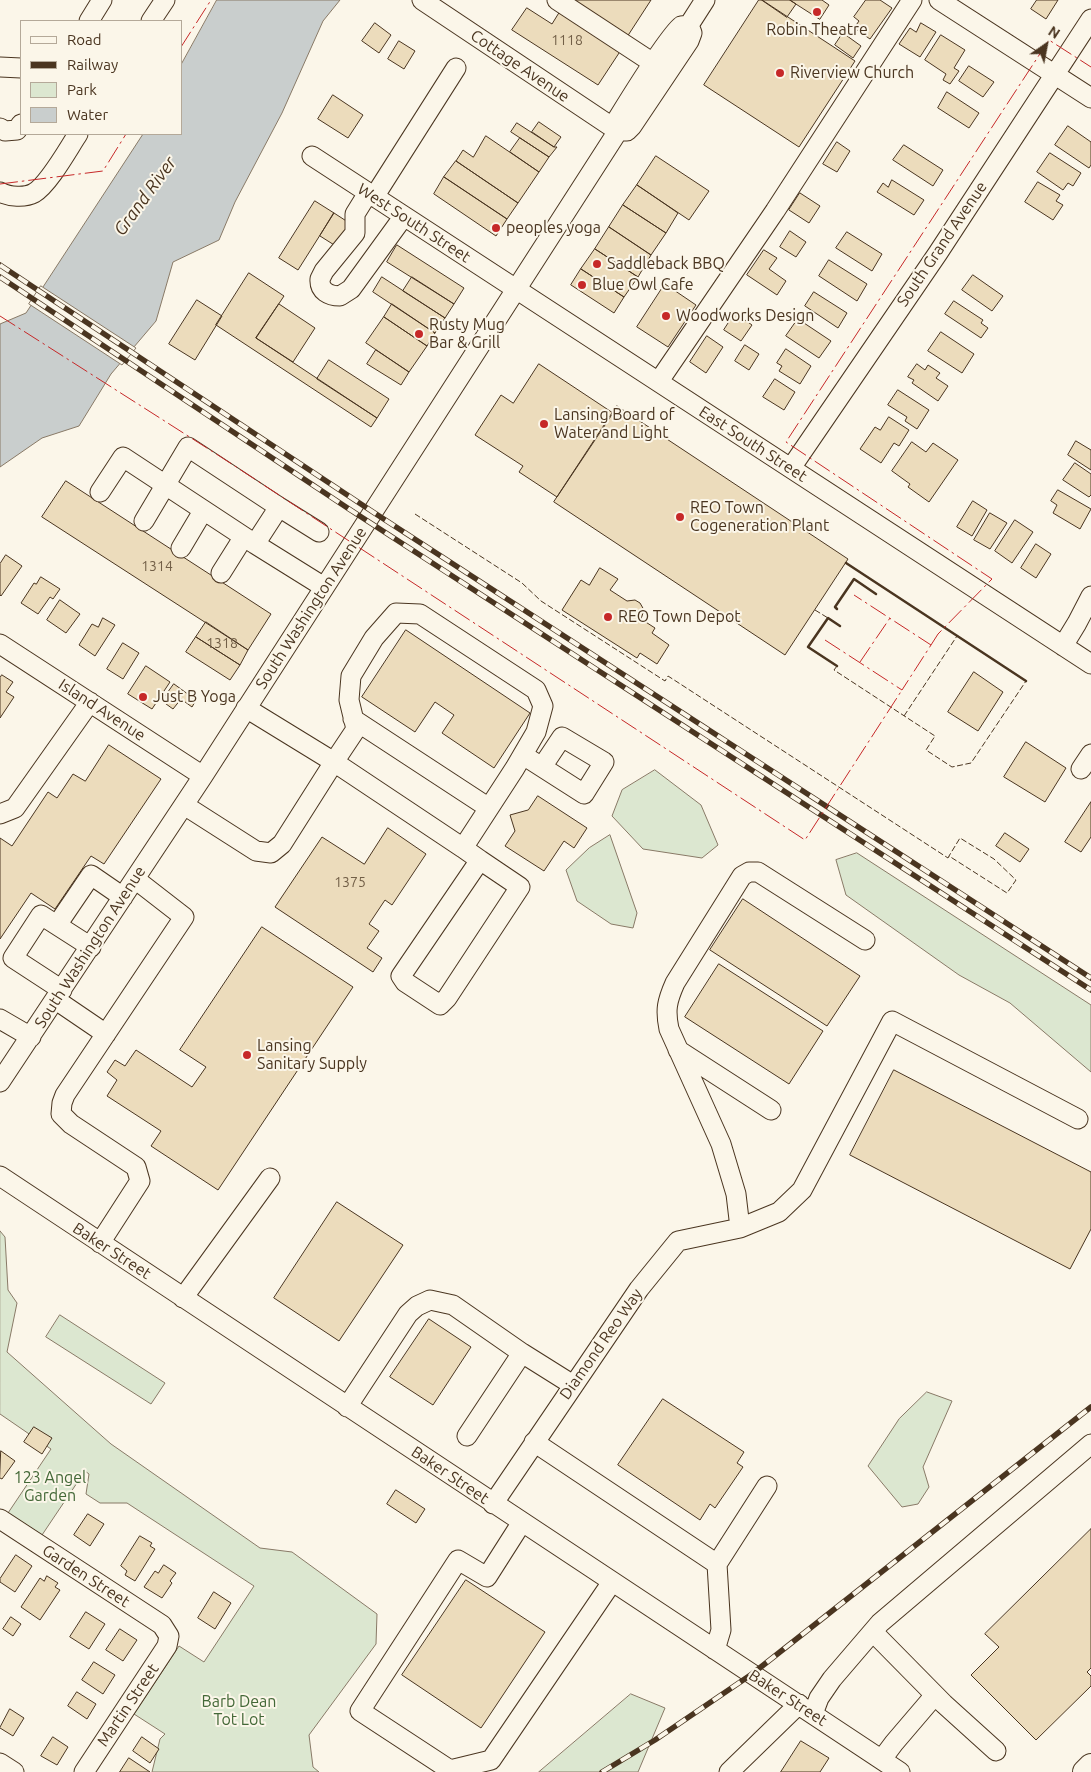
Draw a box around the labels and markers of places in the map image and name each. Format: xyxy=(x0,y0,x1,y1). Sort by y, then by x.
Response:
marker: Robin Theatre xyxy=(811,6,823,18)
place label: Robin Theatre xyxy=(766,20,868,40)
place label: Riverview Church xyxy=(790,63,914,83)
marker: Riverview Church xyxy=(774,67,786,79)
place label: peoples yoga xyxy=(506,218,601,238)
marker: peoples yoga xyxy=(490,222,502,234)
place label: Saddleback BBQ xyxy=(607,254,725,274)
marker: Saddleback BBQ xyxy=(591,258,603,270)
place label: Blue Owl Cafe xyxy=(592,275,694,295)
marker: Blue Owl Cafe xyxy=(576,279,588,291)
place label: Woodworks Design xyxy=(676,306,814,326)
marker: Woodworks Design xyxy=(660,310,672,322)
place label: Rusty Mug Bar & Grill xyxy=(429,315,505,353)
marker: Rusty Mug Bar & Grill xyxy=(413,328,425,340)
place label: Lansing Board of Water and Light xyxy=(554,405,675,443)
marker: Lansing Board of Water and Light xyxy=(538,418,550,430)
place label: REO Town Cogeneration Plant xyxy=(690,498,829,536)
marker: REO Town Cogeneration Plant xyxy=(674,511,686,523)
place label: REO Town Depot xyxy=(618,607,741,627)
marker: REO Town Depot xyxy=(602,611,614,623)
place label: Just B Yoga xyxy=(153,687,236,707)
marker: Just B Yoga xyxy=(137,691,149,703)
place label: Lansing Sanitary Supply xyxy=(257,1036,367,1074)
marker: Lansing Sanitary Supply xyxy=(241,1049,253,1061)

